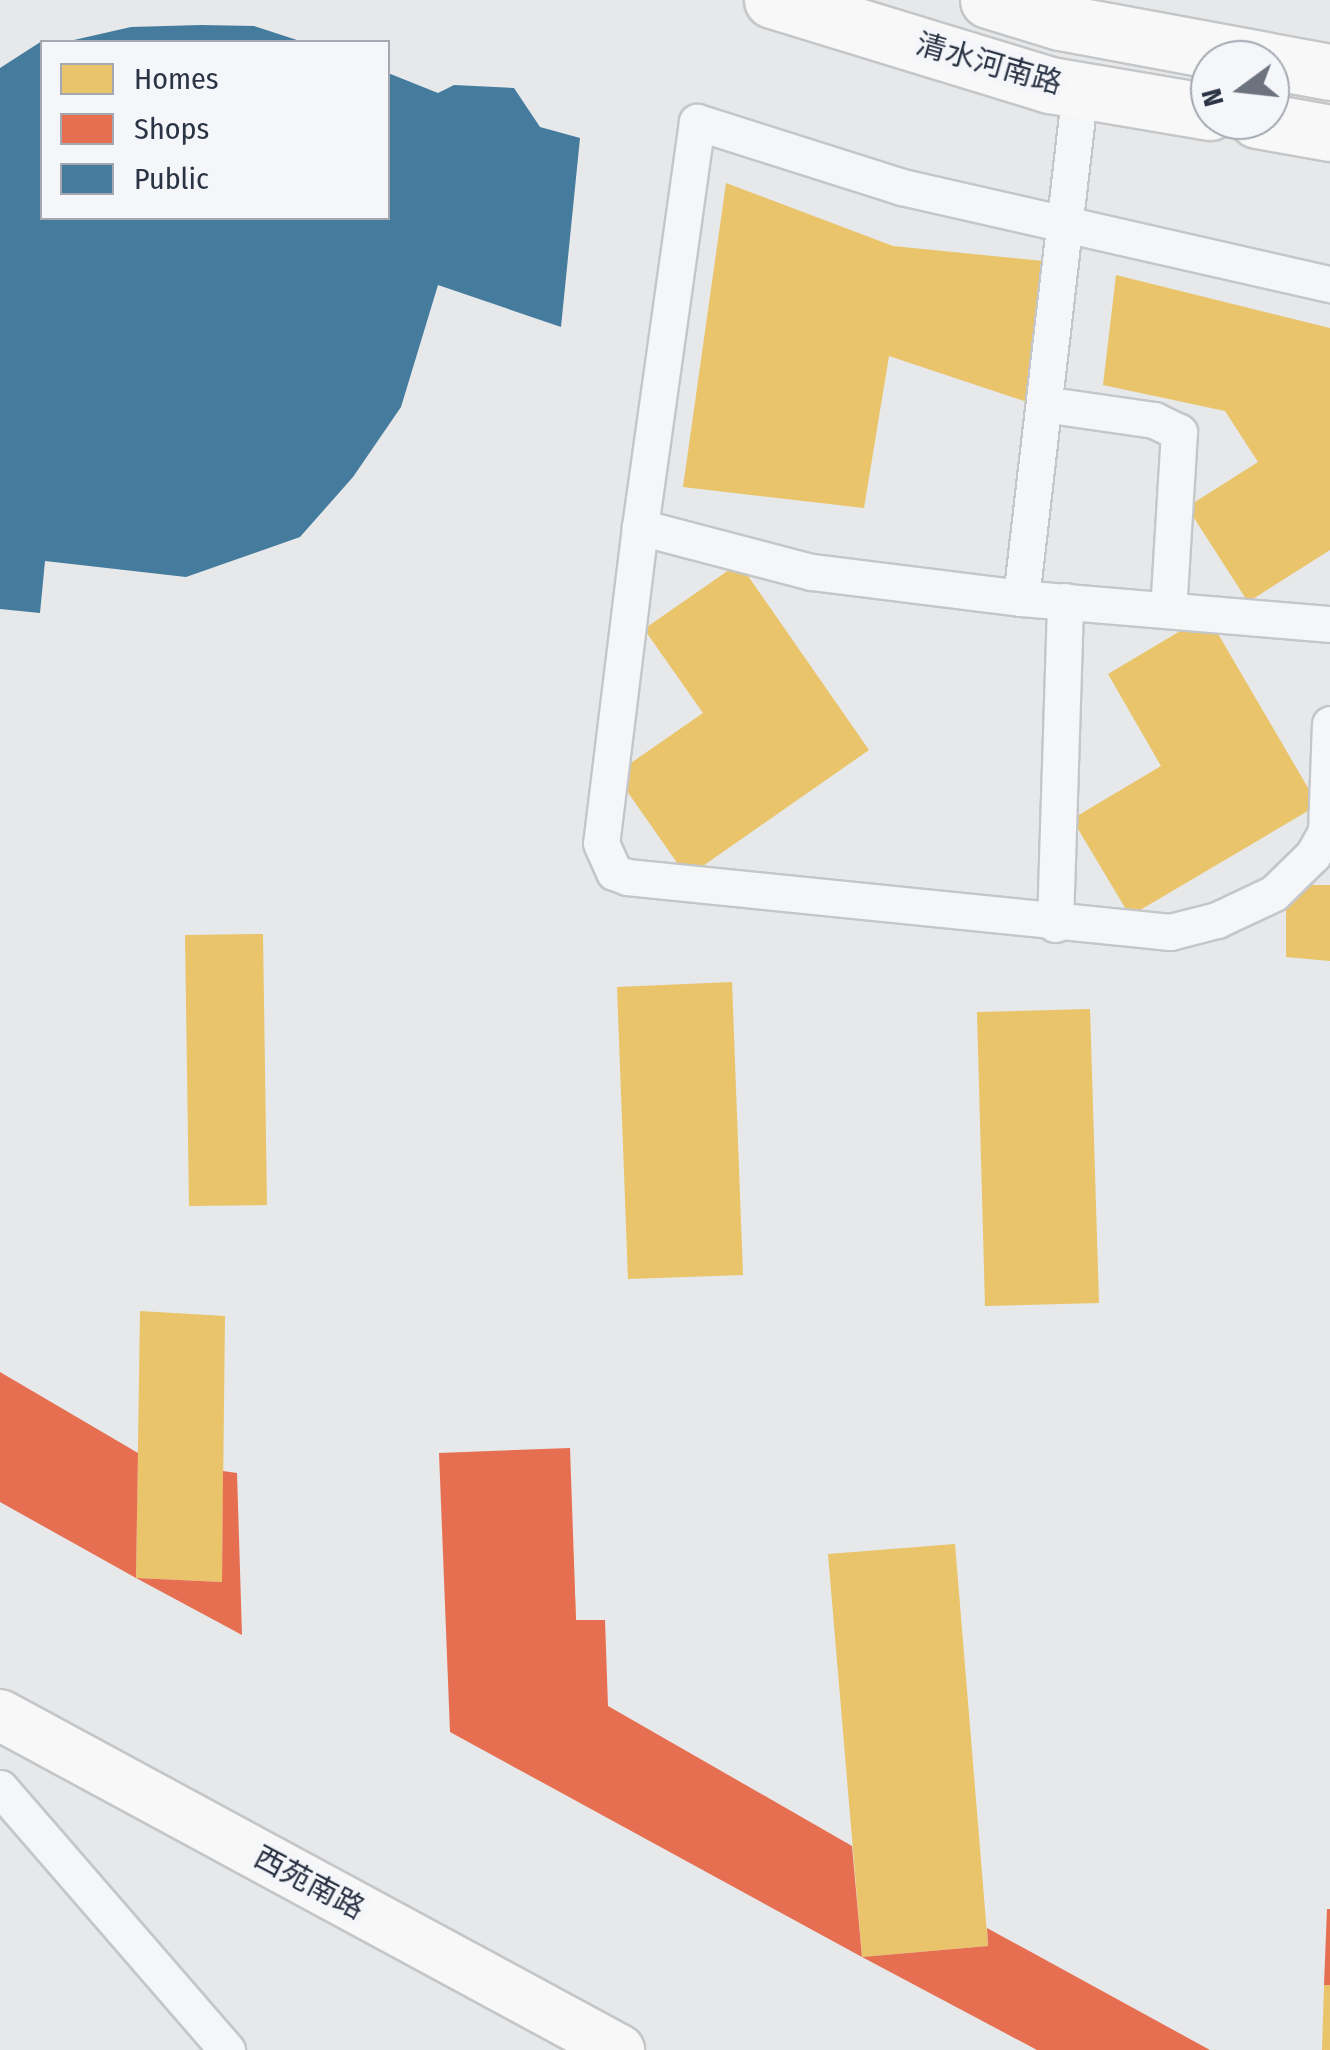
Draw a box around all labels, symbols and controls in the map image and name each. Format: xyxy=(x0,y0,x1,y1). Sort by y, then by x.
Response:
street label: 清水河南路 xyxy=(912,26,1066,102)
legend xyxy=(40,40,390,220)
north arrow xyxy=(1190,40,1290,140)
text: Homes xyxy=(134,61,219,97)
text: N xyxy=(1194,85,1231,110)
text: Shops xyxy=(134,111,209,147)
text: Public xyxy=(134,161,209,197)
street label: 西苑南路 xyxy=(248,1839,370,1927)

